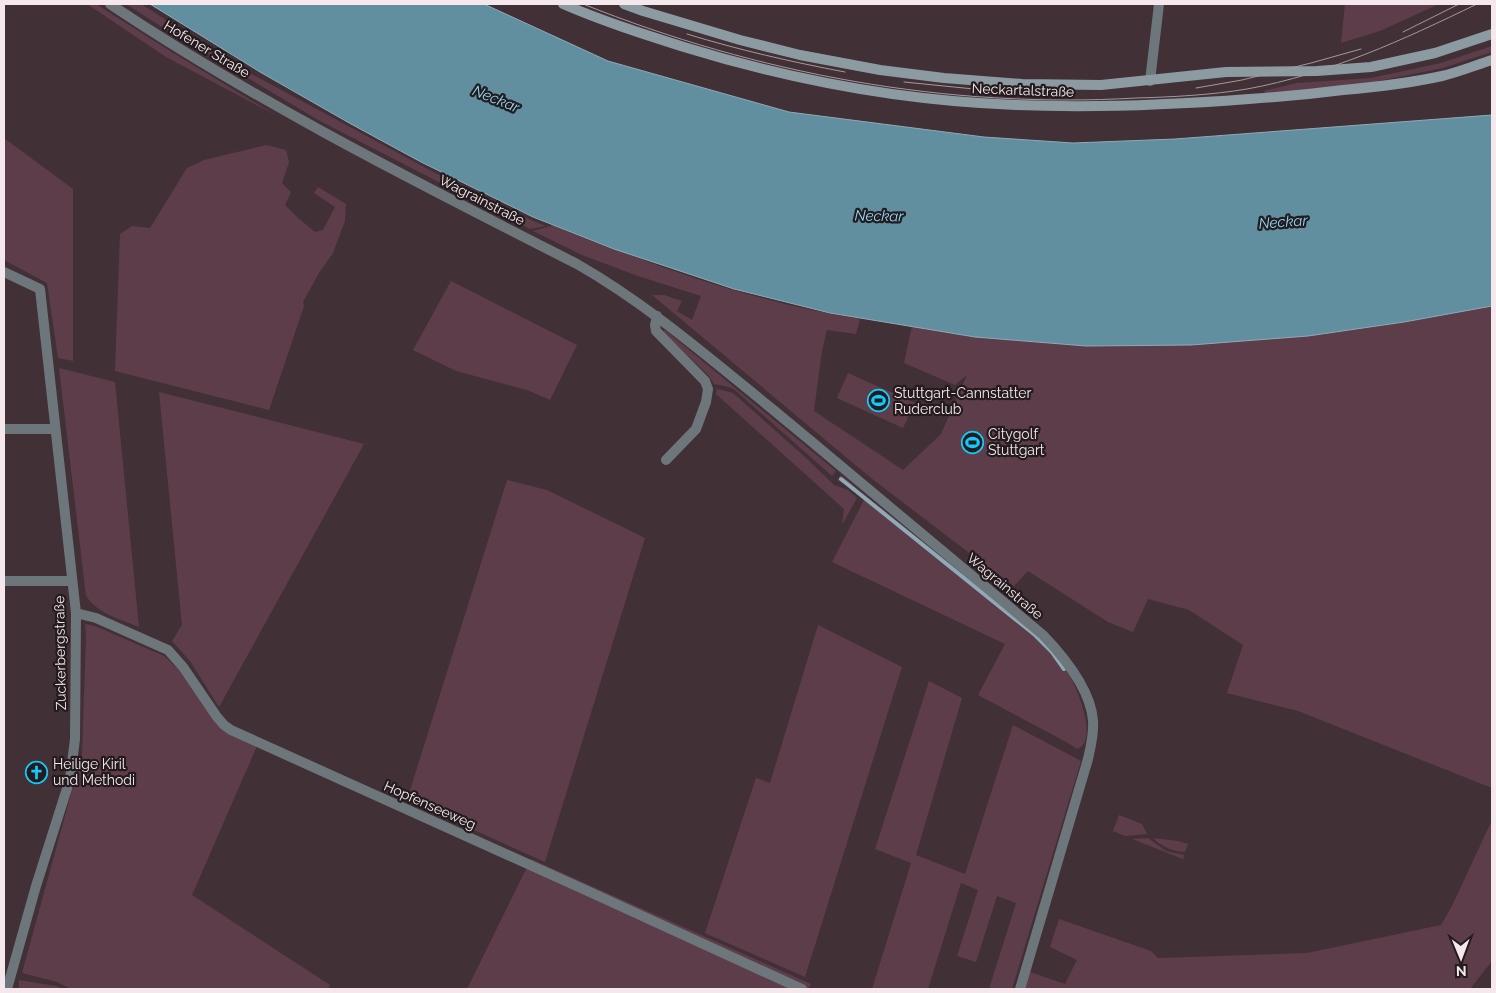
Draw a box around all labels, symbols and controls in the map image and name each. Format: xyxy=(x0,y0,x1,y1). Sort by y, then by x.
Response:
street label: Hofener Straße xyxy=(161,17,253,81)
street label: Neckartalstraße xyxy=(971,80,1075,100)
water label: Neckar xyxy=(470,81,523,117)
street label: Wagrainstraße xyxy=(437,172,527,228)
water label: Neckar xyxy=(854,207,904,225)
water label: Neckar xyxy=(1258,211,1309,233)
place label: Stuttgart-Cannstatter Ruderclub xyxy=(894,385,1031,417)
sports icon: Stuttgart-Cannstatter Ruderclub xyxy=(866,389,890,413)
place label: Citygolf Stuttgart xyxy=(988,426,1045,458)
sports icon: Citygolf Stuttgart xyxy=(960,430,984,454)
street label: Wagrainstraße xyxy=(964,550,1046,622)
street label: Zuckerbergstraße xyxy=(51,595,69,711)
place label: Heilige Kiril und Methodi xyxy=(53,756,135,788)
church icon: Heilige Kiril und Methodi xyxy=(25,760,49,784)
street label: Hopfenseeweg xyxy=(382,778,478,832)
north arrow xyxy=(1436,933,1486,983)
text: N xyxy=(1456,963,1467,979)

